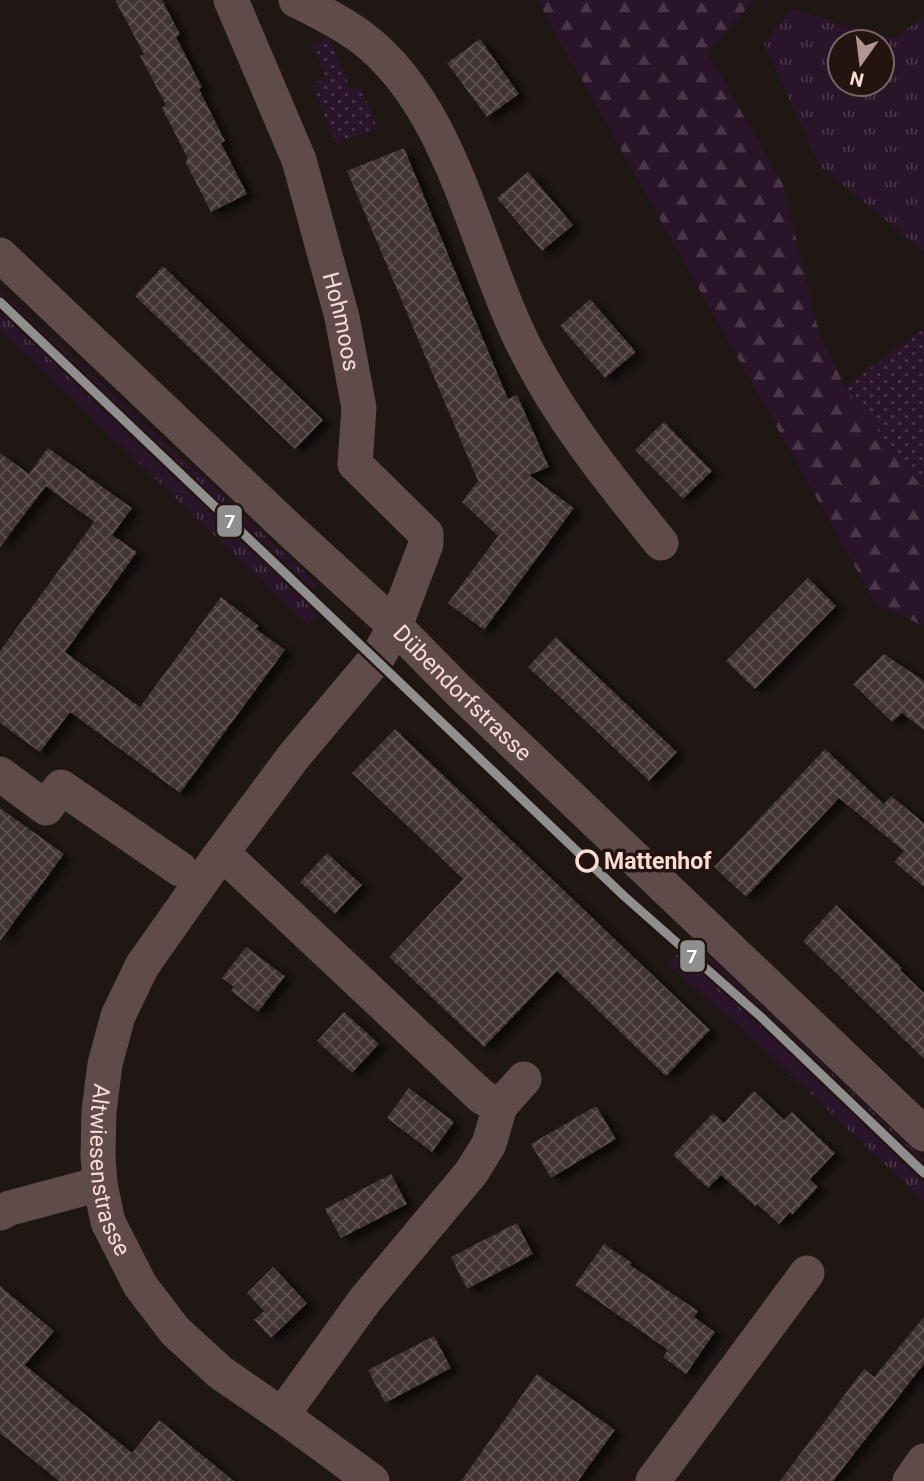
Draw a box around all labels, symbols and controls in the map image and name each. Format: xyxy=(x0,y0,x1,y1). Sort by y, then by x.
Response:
north arrow xyxy=(826,28,896,98)
text: N xyxy=(848,66,866,92)
street label: Hohmoos xyxy=(316,269,365,373)
line badge: 7 xyxy=(216,504,243,538)
text: 7 xyxy=(225,510,236,533)
street label: Dübendorfstrasse xyxy=(388,619,537,767)
place label: Mattenhof xyxy=(604,848,712,875)
marker: Mattenhof xyxy=(576,850,598,872)
line badge: 7 xyxy=(679,939,706,973)
text: 7 xyxy=(687,945,698,968)
street label: Altwiesenstrasse xyxy=(84,1082,136,1260)

